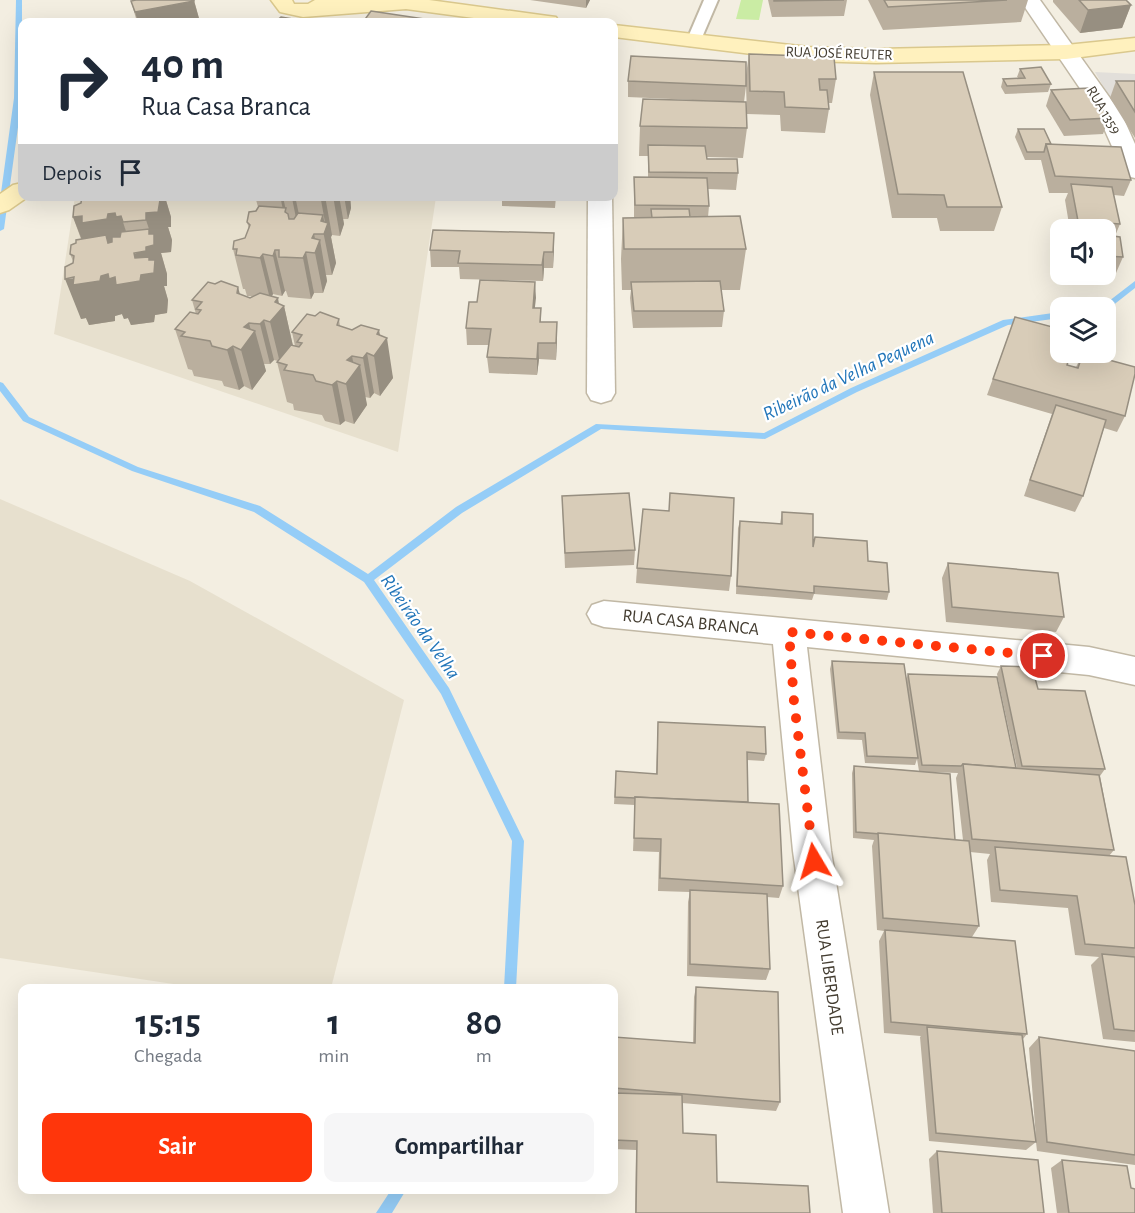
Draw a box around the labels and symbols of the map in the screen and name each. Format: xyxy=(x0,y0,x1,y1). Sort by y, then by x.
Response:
street label: RUA JOSÉ REUTER xyxy=(785,42,893,63)
street label: RUA 1359 xyxy=(1084,84,1124,137)
water label: Ribeirão da Velha Pequena xyxy=(760,327,937,424)
water label: Ribeirão da Velha xyxy=(377,571,464,683)
street label: RUA CASA BRANCA xyxy=(622,607,761,639)
pin xyxy=(1017,630,1068,681)
position arrow xyxy=(782,829,846,893)
street label: RUA LIBERDADE xyxy=(812,918,846,1036)

